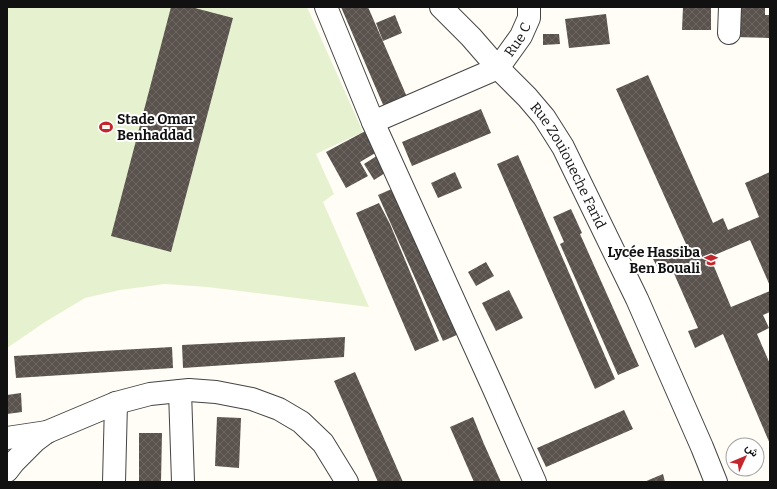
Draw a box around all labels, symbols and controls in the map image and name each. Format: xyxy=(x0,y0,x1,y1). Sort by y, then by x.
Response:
street label: Rue C xyxy=(501,20,534,60)
street label: Rue Zouioueche Farid xyxy=(527,99,610,231)
place label: Stade Omar Benhaddad xyxy=(117,111,195,144)
sports icon: Stade Omar Benhaddad xyxy=(98,119,114,135)
place label: Lycée Hassiba Ben Bouali xyxy=(607,244,701,277)
school or university icon: Lycée Hassiba Ben Bouali xyxy=(703,252,719,268)
north arrow xyxy=(725,437,765,477)
text: ش xyxy=(743,441,761,460)

